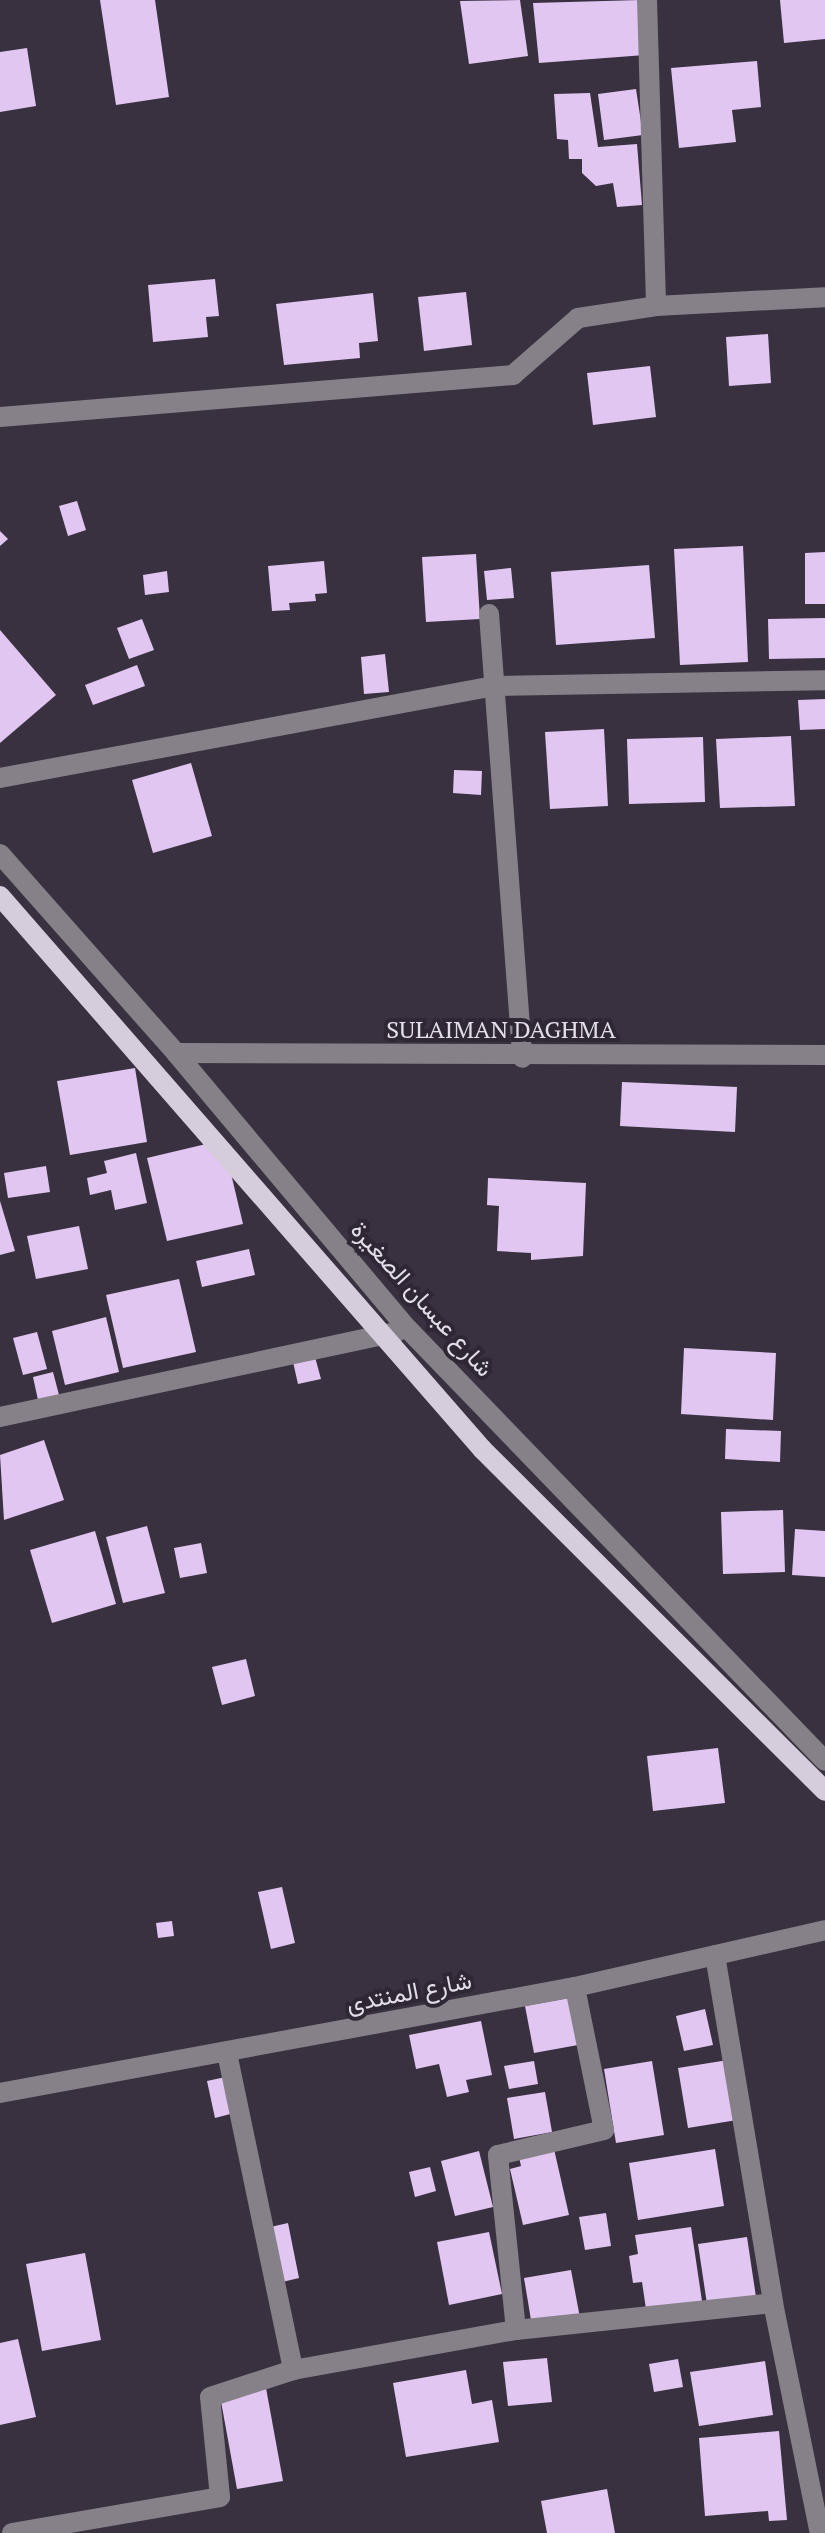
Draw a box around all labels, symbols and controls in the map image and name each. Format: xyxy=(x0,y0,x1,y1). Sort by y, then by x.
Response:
street label: SULAIMAN DAGHMA xyxy=(386,1016,616,1044)
street label: شارع عبسان الصغيرة xyxy=(345,1216,499,1382)
street label: شارع المنتدى xyxy=(344,1966,474,2018)

